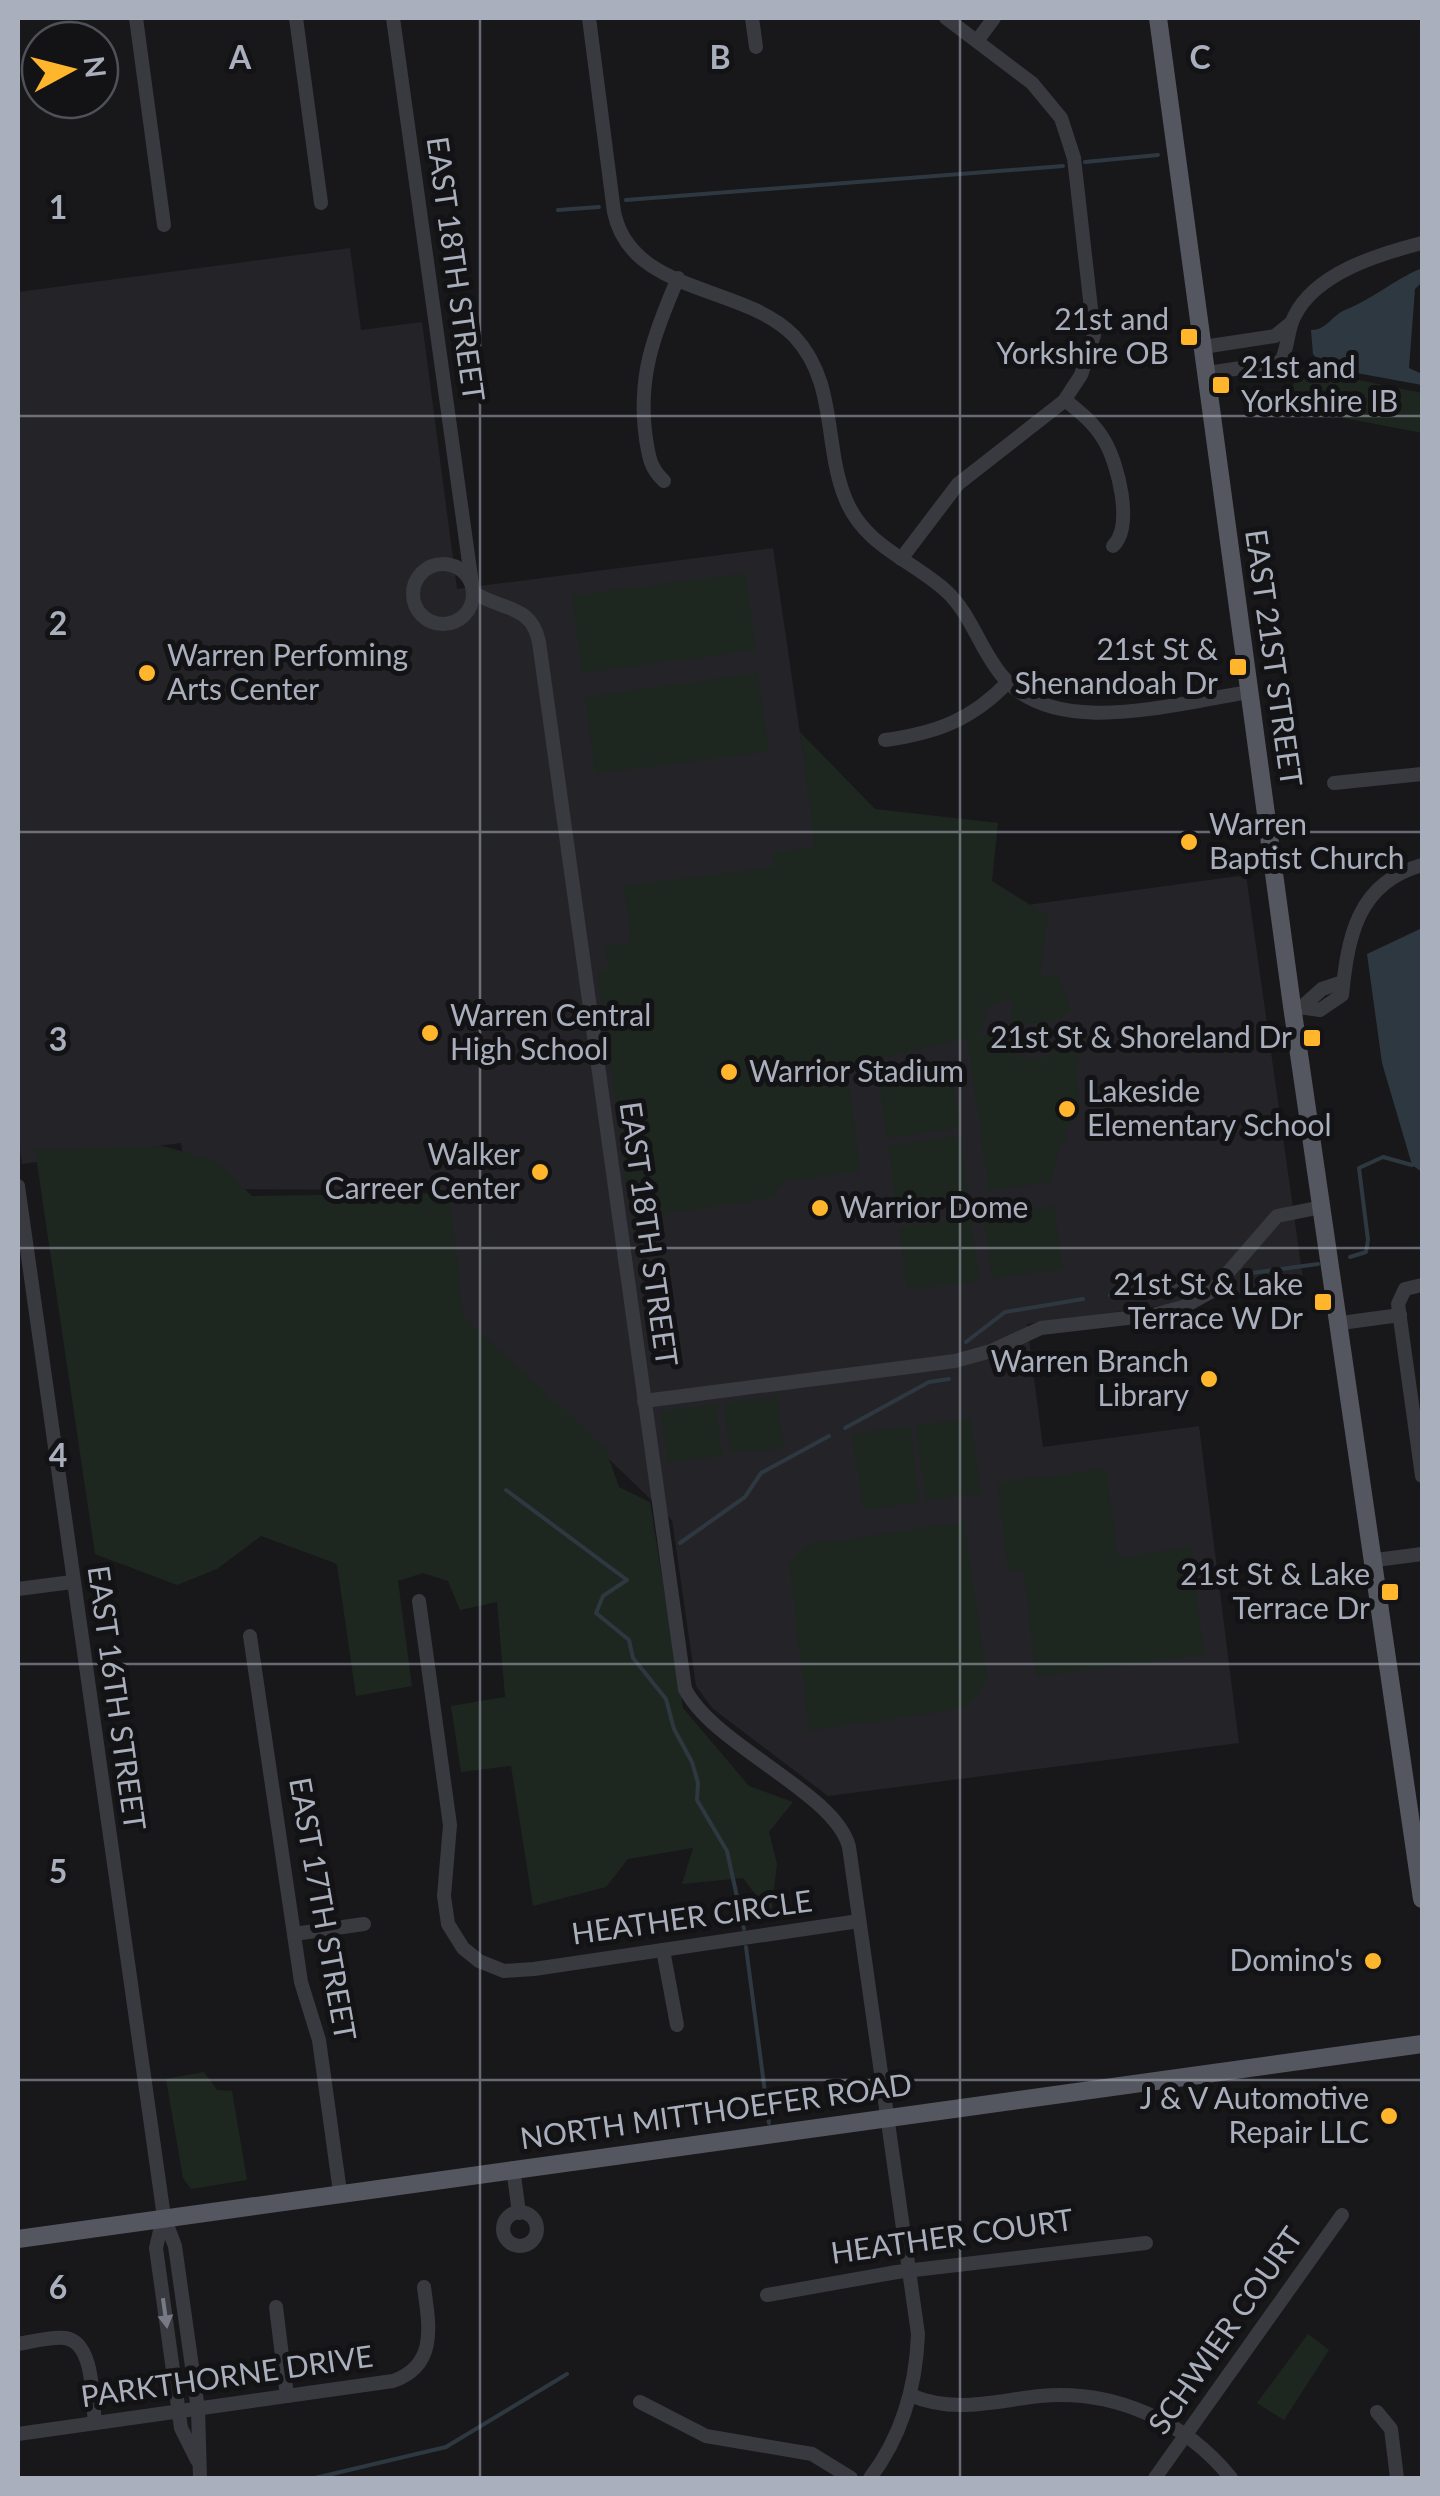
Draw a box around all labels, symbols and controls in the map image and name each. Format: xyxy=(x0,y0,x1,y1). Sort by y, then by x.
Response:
north arrow xyxy=(20,20,120,120)
text: A xyxy=(228,37,252,76)
text: B xyxy=(709,37,731,76)
text: C xyxy=(1189,37,1211,76)
text: N xyxy=(78,54,114,80)
street label: EAST 18TH STREET xyxy=(421,134,493,404)
text: 1 xyxy=(49,187,67,226)
place label: 21st and Yorkshire OB xyxy=(996,300,1169,370)
marker: 21st and Yorkshire OB xyxy=(1178,326,1200,348)
place label: 21st and Yorkshire IB xyxy=(1241,348,1398,418)
marker: 21st and Yorkshire IB xyxy=(1210,374,1232,396)
street label: EAST 21ST STREET xyxy=(1239,527,1311,789)
text: 2 xyxy=(49,603,67,642)
place label: 21st St & Shenandoah Dr xyxy=(1014,630,1219,700)
place label: Warren Perfoming Arts Center xyxy=(167,636,408,706)
marker: 21st St & Shenandoah Dr xyxy=(1227,656,1249,678)
marker: Warren Perfoming Arts Center xyxy=(136,662,158,684)
place label: Warren Baptist Church xyxy=(1209,805,1404,875)
marker: Warren Baptist Church xyxy=(1178,831,1200,853)
place label: Warren Central High School xyxy=(450,996,651,1066)
place label: 21st St & Shoreland Dr xyxy=(990,1018,1292,1054)
text: 3 xyxy=(49,1019,67,1058)
marker: Warren Central High School xyxy=(419,1022,441,1044)
marker: 21st St & Shoreland Dr xyxy=(1301,1027,1323,1049)
place label: Warrior Stadium xyxy=(749,1052,964,1088)
marker: Warrior Stadium xyxy=(718,1061,740,1083)
place label: Lakeside Elementary School xyxy=(1087,1072,1332,1142)
marker: Lakeside Elementary School xyxy=(1056,1098,1078,1120)
street label: EAST 18TH STREET xyxy=(614,1099,686,1369)
place label: Walker Carreer Center xyxy=(325,1135,520,1205)
marker: Walker Carreer Center xyxy=(529,1161,551,1183)
place label: Warrior Dome xyxy=(840,1188,1028,1224)
marker: Warrior Dome xyxy=(809,1197,831,1219)
place label: 21st St & Lake Terrace W Dr xyxy=(1113,1265,1303,1335)
marker: 21st St & Lake Terrace W Dr xyxy=(1312,1291,1334,1313)
place label: Warren Branch Library xyxy=(991,1342,1190,1412)
marker: Warren Branch Library xyxy=(1198,1368,1220,1390)
text: 4 xyxy=(49,1435,67,1474)
place label: 21st St & Lake Terrace Dr xyxy=(1180,1555,1370,1625)
street label: EAST 16TH STREET xyxy=(82,1563,154,1833)
marker: 21st St & Lake Terrace Dr xyxy=(1379,1581,1401,1603)
street label: EAST 17TH STREET xyxy=(283,1774,365,2043)
text: 5 xyxy=(49,1851,67,1890)
street label: HEATHER CIRCLE xyxy=(569,1881,814,1951)
place label: Domino's xyxy=(1230,1941,1353,1977)
marker: Domino's xyxy=(1362,1950,1384,1972)
street label: NORTH MITTHOEFER ROAD xyxy=(518,2065,914,2155)
place label: J & V Automotive Repair LLC xyxy=(1140,2079,1369,2149)
marker: J & V Automotive Repair LLC xyxy=(1378,2105,1400,2127)
street label: HEATHER COURT xyxy=(828,2200,1075,2270)
street label: SCHWIER COURT xyxy=(1140,2219,1309,2440)
text: 6 xyxy=(49,2267,67,2306)
one-way arrow xyxy=(157,2298,173,2329)
street label: PARKTHORNE DRIVE xyxy=(78,2337,375,2413)

